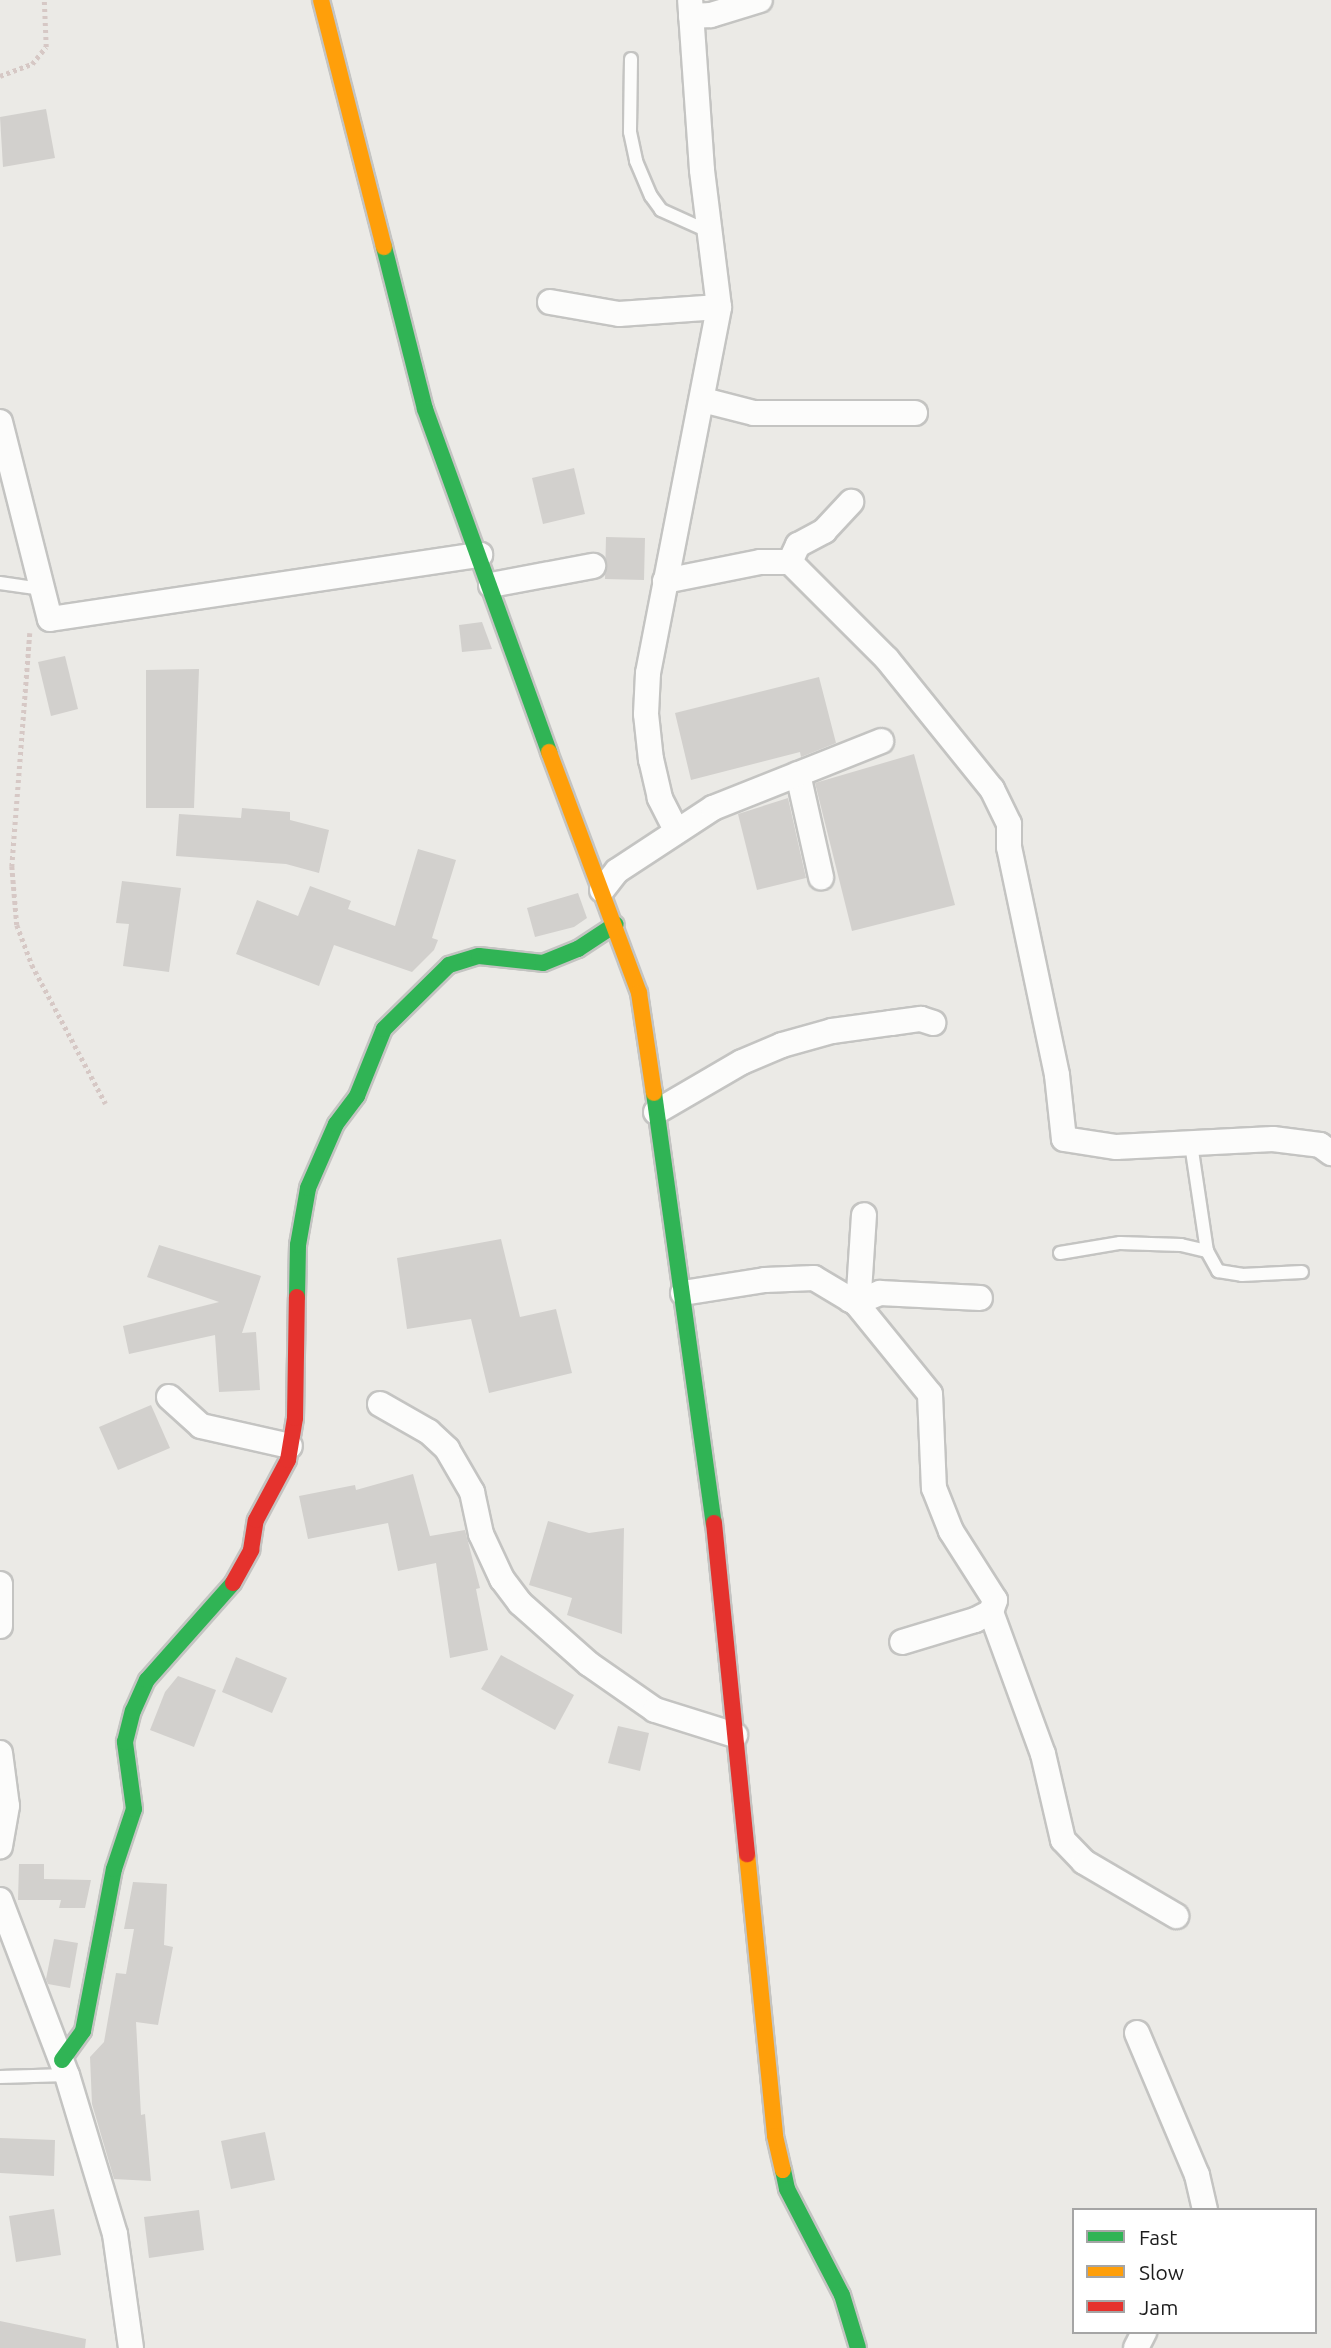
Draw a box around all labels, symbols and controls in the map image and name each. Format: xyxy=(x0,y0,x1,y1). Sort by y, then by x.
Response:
legend xyxy=(1072,2208,1317,2334)
text: Fast xyxy=(1139,2225,1177,2249)
text: Slow xyxy=(1139,2260,1184,2284)
text: Jam xyxy=(1139,2295,1178,2319)

